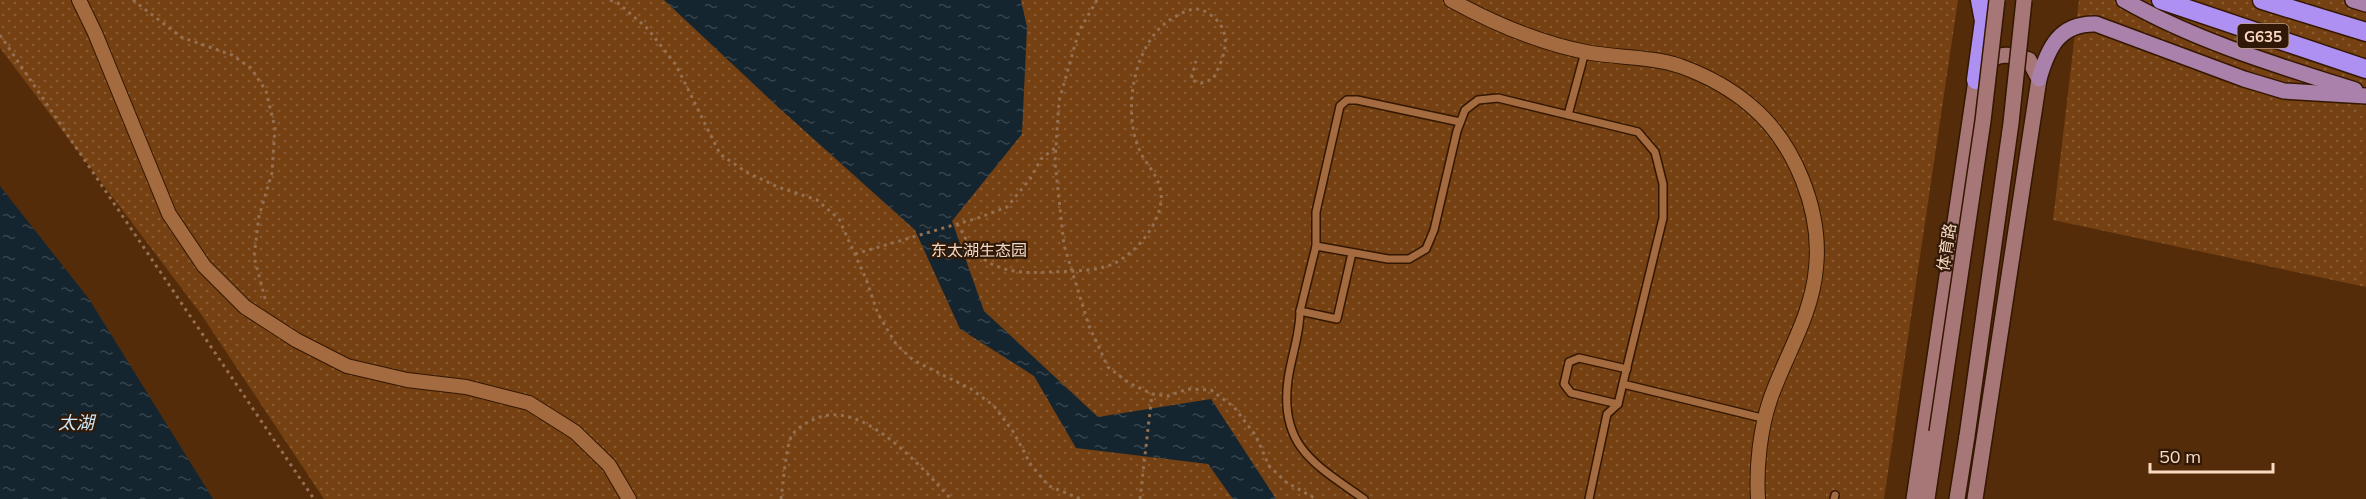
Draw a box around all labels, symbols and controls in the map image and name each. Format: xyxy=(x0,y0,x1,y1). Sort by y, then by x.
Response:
road number: G635 xyxy=(2238,24,2288,48)
street label: 体育路 xyxy=(1932,222,1960,272)
park label: 东太湖生态园 xyxy=(931,240,1027,260)
water label: 太湖 xyxy=(58,411,97,434)
scale bar xyxy=(2150,436,2273,474)
text: 50 m xyxy=(2159,445,2201,468)

